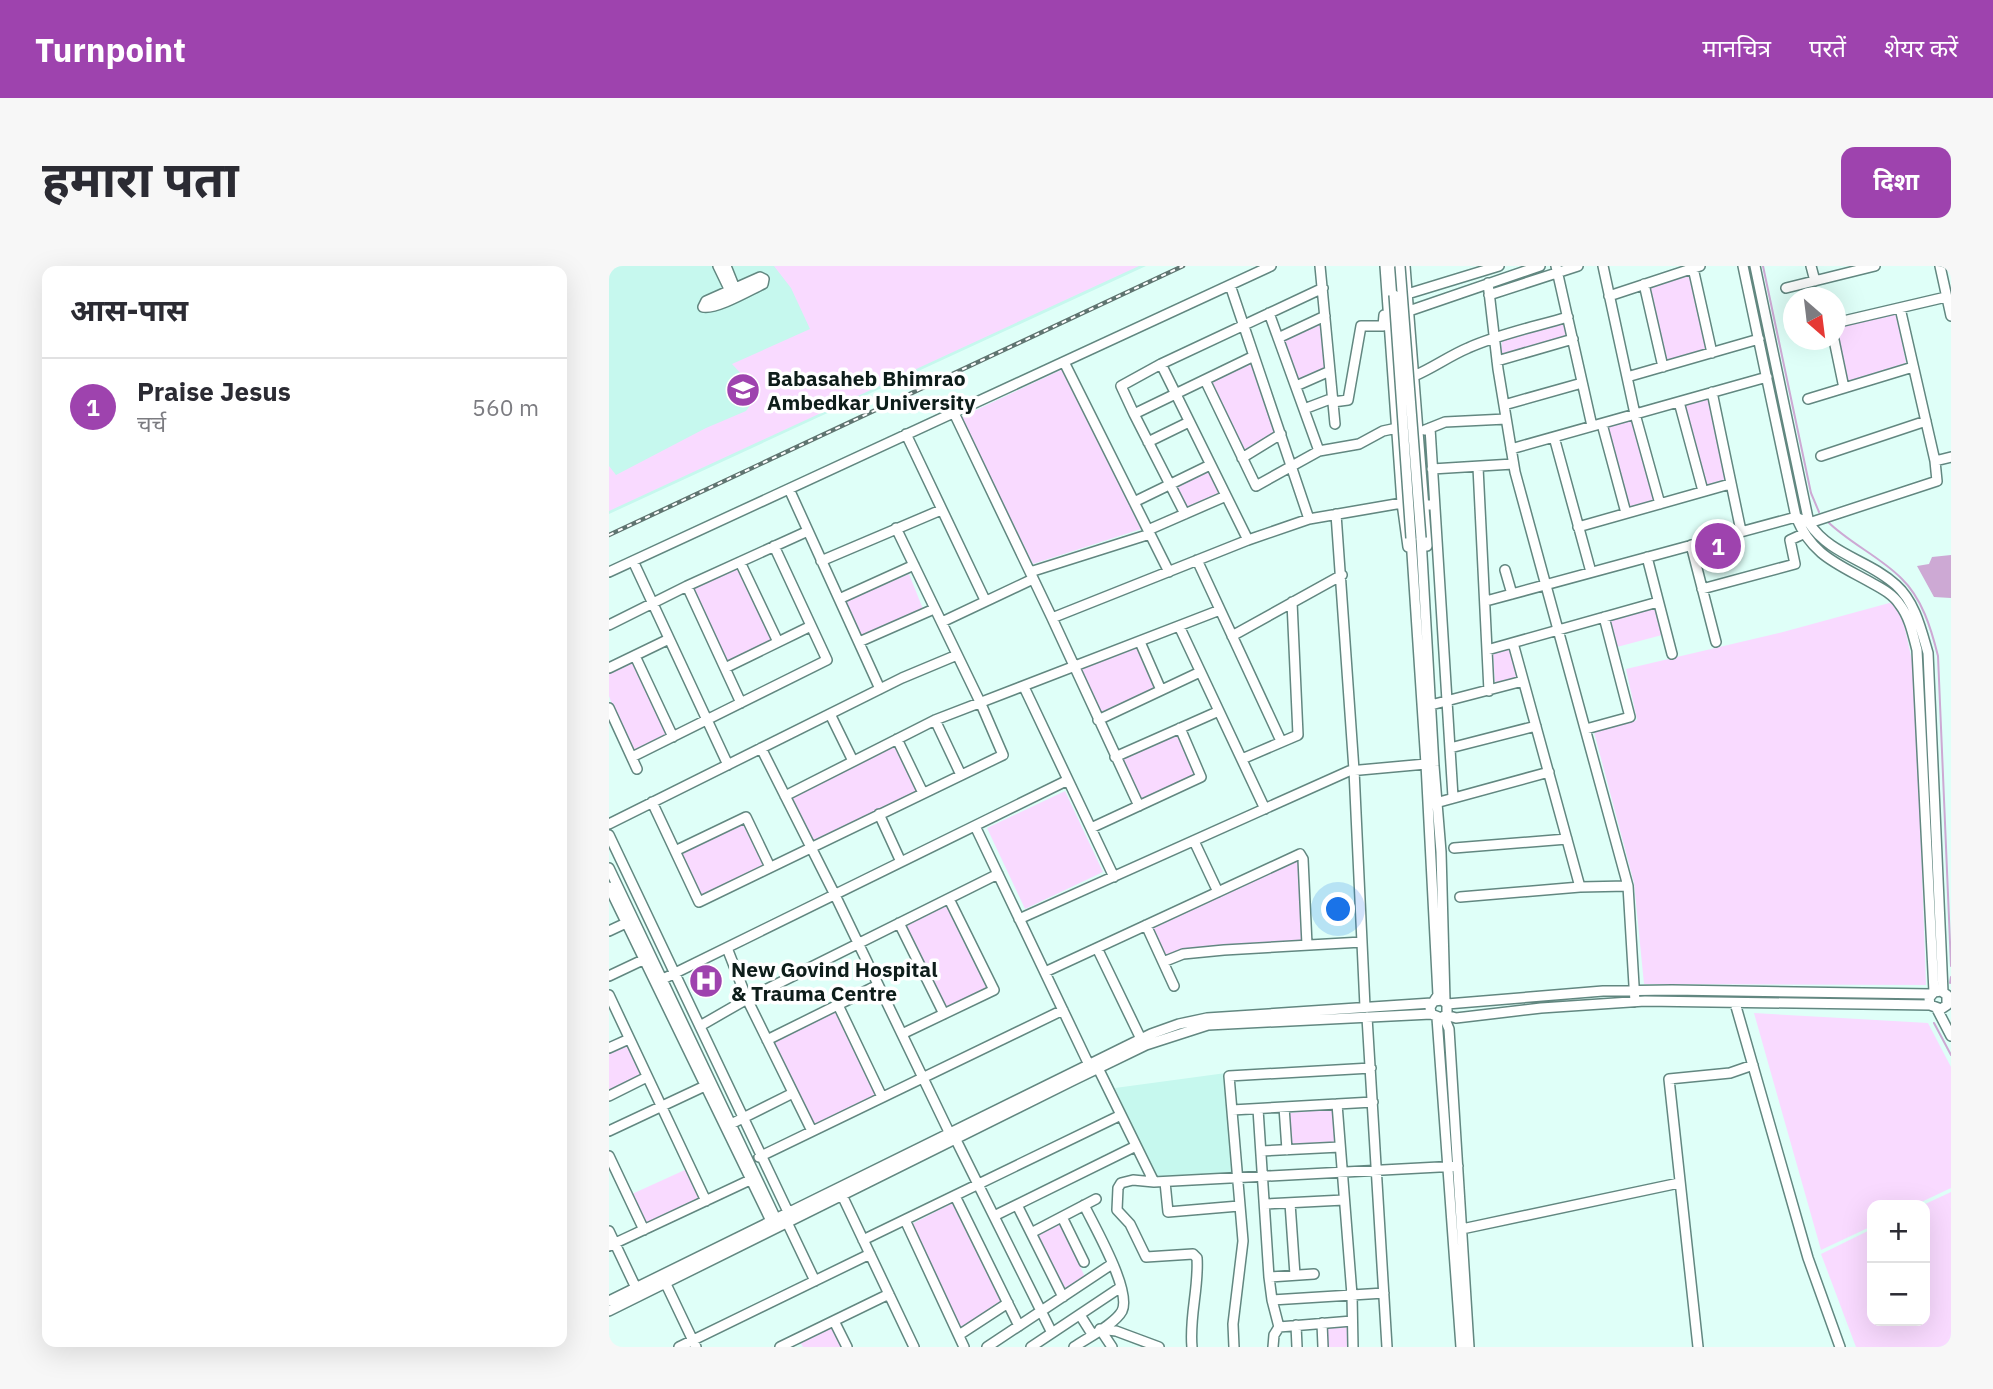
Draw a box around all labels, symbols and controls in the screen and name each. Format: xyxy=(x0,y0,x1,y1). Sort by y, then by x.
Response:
text: Turnpoint xyxy=(35,28,186,71)
text: मानचित्र xyxy=(1702,32,1771,64)
text: परतें xyxy=(1809,32,1846,64)
text: शेयर करें xyxy=(1884,32,1958,64)
text: हमारा पता xyxy=(42,147,239,210)
button: दिशा xyxy=(1841,147,1951,218)
north arrow xyxy=(1783,287,1846,350)
text: आस-पास xyxy=(70,290,188,329)
place label: Babasaheb Bhimrao Ambedkar University xyxy=(767,364,976,416)
school or university icon: Babasaheb Bhimrao Ambedkar University xyxy=(724,371,762,409)
text: Praise Jesus xyxy=(137,374,291,408)
text: 1 xyxy=(86,392,100,422)
text: 560 m xyxy=(472,392,539,422)
text: चर्च xyxy=(137,408,166,438)
pin: 1 xyxy=(1695,520,1741,572)
your location xyxy=(1321,892,1355,926)
place label: New Govind Hospital & Trauma Centre xyxy=(731,955,938,1007)
hospital icon: New Govind Hospital & Trauma Centre xyxy=(687,962,725,1000)
map controls xyxy=(1867,1200,1930,1326)
button: + xyxy=(1867,1200,1930,1263)
button: − xyxy=(1867,1263,1930,1326)

